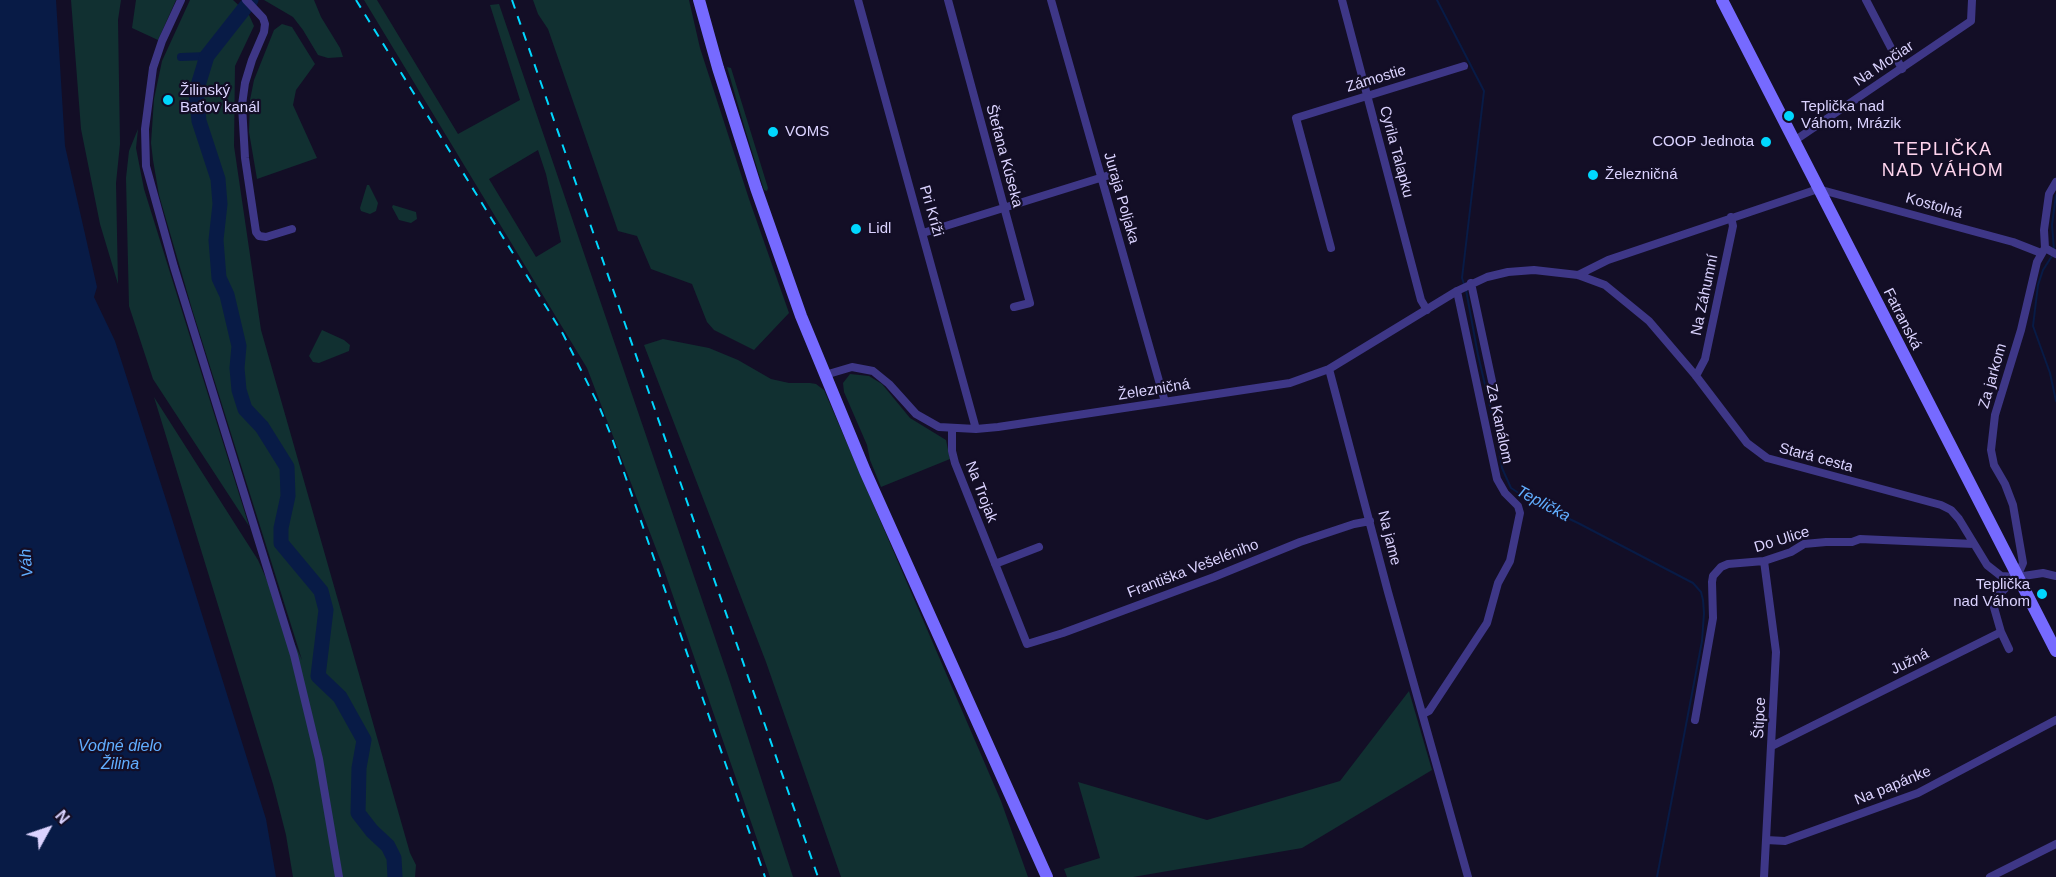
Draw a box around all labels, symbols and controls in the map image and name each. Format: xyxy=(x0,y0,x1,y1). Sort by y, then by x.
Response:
street label: Na Močiar xyxy=(1851,37,1917,91)
street label: Zámostie xyxy=(1344,61,1408,97)
place label: Žilinský Baťov kanál xyxy=(180,82,260,117)
marker: Žilinský Baťov kanál xyxy=(161,93,175,107)
place label: Teplička nad Váhom, Mrázik xyxy=(1801,98,1901,133)
street label: Štefana Kúseka xyxy=(982,103,1026,209)
street label: Cyrila Talapku xyxy=(1375,104,1417,200)
marker: Teplička nad Váhom, Mrázik xyxy=(1782,109,1796,123)
place label: VOMS xyxy=(785,123,829,141)
marker: VOMS xyxy=(766,125,780,139)
place label: COOP Jednota xyxy=(1652,133,1754,151)
marker: COOP Jednota xyxy=(1759,135,1773,149)
district label: TEPLIČKA NAD VÁHOM xyxy=(1882,139,2004,182)
street label: Juraja Poljaka xyxy=(1099,150,1143,246)
place label: Železničná xyxy=(1605,166,1678,184)
marker: Železničná xyxy=(1586,168,1600,182)
street label: Pri Kríži xyxy=(915,183,947,239)
street label: Kostolná xyxy=(1903,189,1965,223)
place label: Lidl xyxy=(868,220,891,238)
marker: Lidl xyxy=(849,222,863,236)
street label: Na Záhumní xyxy=(1688,253,1722,337)
street label: Fatranská xyxy=(1879,285,1925,353)
street label: Za jarkom xyxy=(1975,341,2011,411)
street label: Železničná xyxy=(1117,375,1191,405)
street label: Za Kanálom xyxy=(1482,383,1516,465)
street label: Stará cesta xyxy=(1777,439,1855,477)
street label: Na Trojak xyxy=(961,459,1001,525)
water label: Teplička xyxy=(1513,482,1573,526)
street label: Na jame xyxy=(1374,509,1404,567)
street label: Do Ulice xyxy=(1752,523,1812,557)
street label: Františka Vešeléniho xyxy=(1125,536,1261,602)
water label: Váh xyxy=(16,548,38,578)
place label: Teplička nad Váhom xyxy=(1953,576,2030,611)
marker: Teplička nad Váhom xyxy=(2035,587,2049,601)
street label: Južná xyxy=(1888,645,1932,679)
street label: Štipce xyxy=(1750,697,1770,739)
water label: Vodné dielo Žilina xyxy=(78,737,162,775)
street label: Na papánke xyxy=(1852,763,1934,809)
north arrow xyxy=(18,799,78,859)
text: N xyxy=(52,807,72,827)

